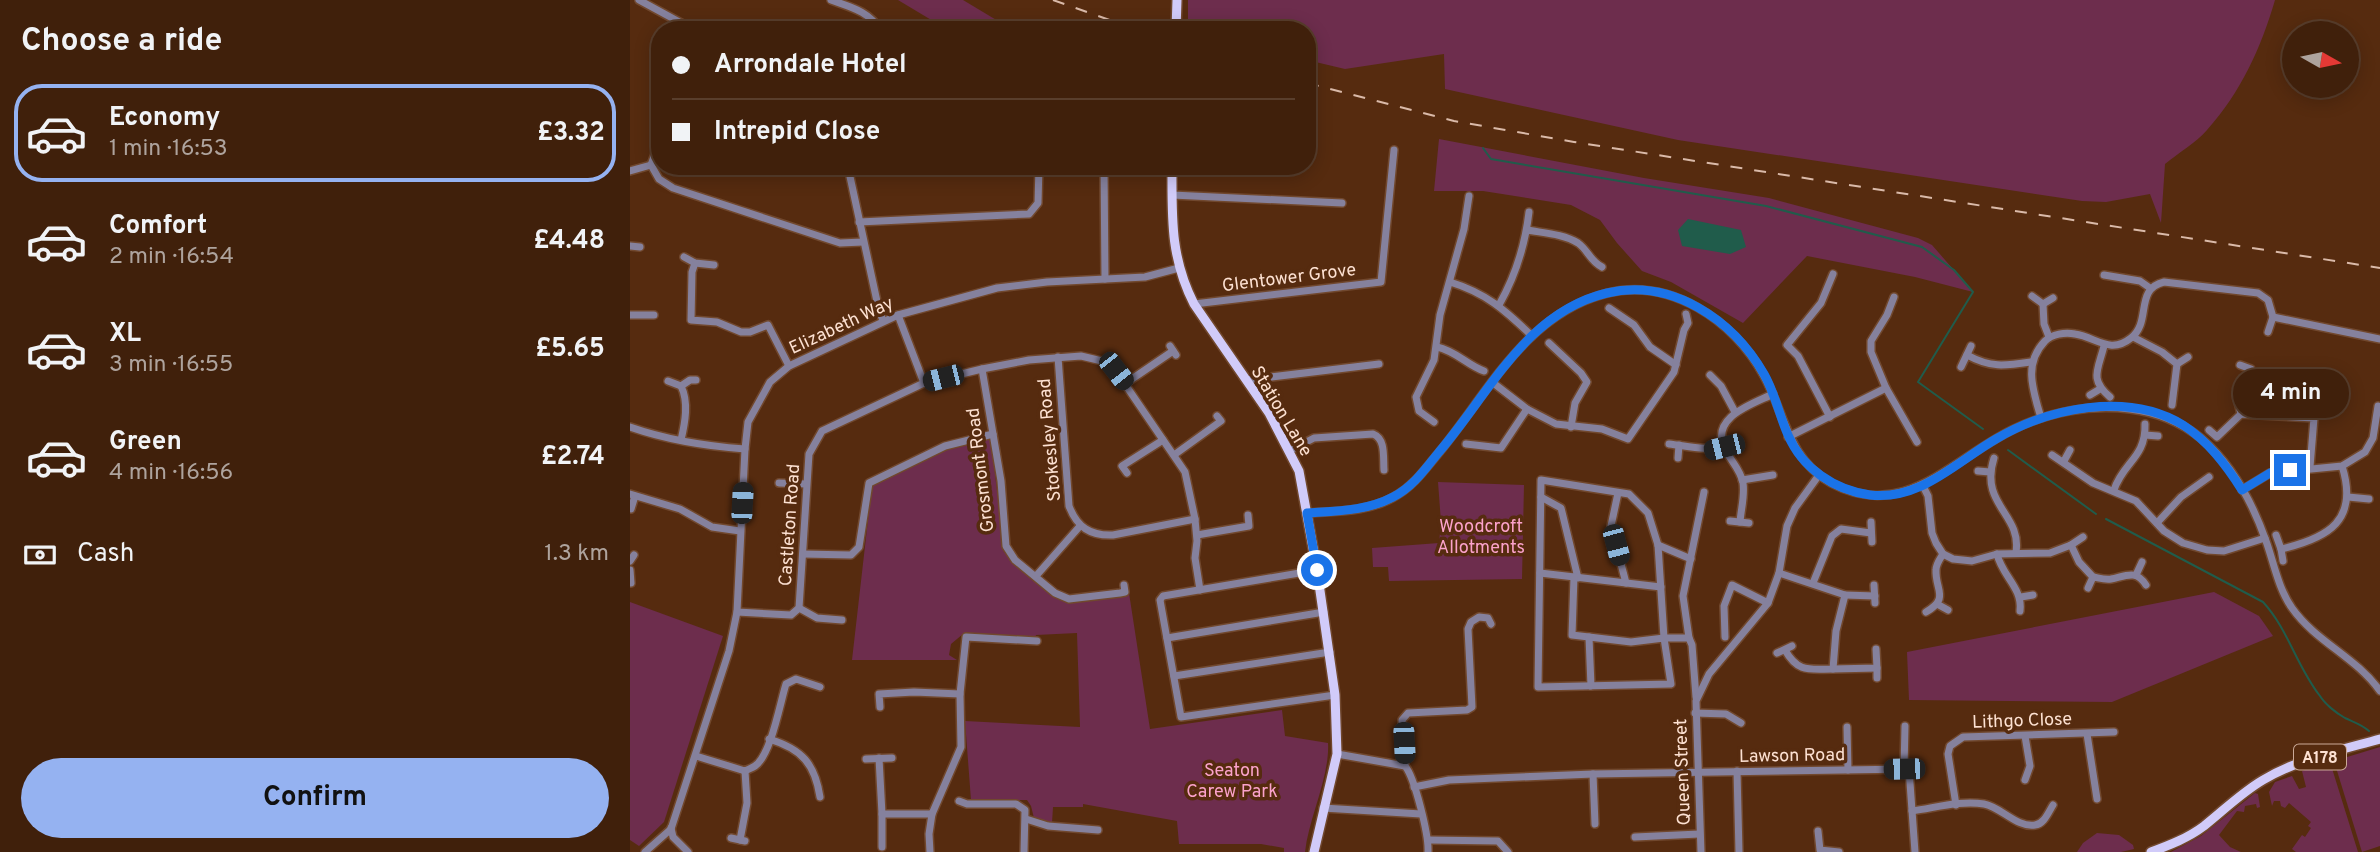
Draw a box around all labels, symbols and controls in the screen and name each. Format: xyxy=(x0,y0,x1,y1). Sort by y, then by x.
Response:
north arrow xyxy=(2282,21,2359,98)
map controls xyxy=(2282,21,2359,98)
text: Choose a ride xyxy=(21,22,222,62)
text: Arrondale Hotel xyxy=(714,49,907,82)
icon: car xyxy=(25,102,88,165)
text: Economy xyxy=(109,102,220,135)
text: Intrepid Close xyxy=(714,116,880,149)
text: £3.32 xyxy=(537,117,605,150)
text: 1 min · 16:53 xyxy=(109,135,228,164)
icon: car xyxy=(25,210,88,273)
text: Comfort xyxy=(109,210,207,243)
text: £4.48 xyxy=(533,225,605,258)
text: 2 min · 16:54 xyxy=(109,243,234,272)
street label: Glentower Grove xyxy=(1221,259,1357,298)
street label: Elizabeth Way xyxy=(786,292,898,361)
icon: car xyxy=(25,318,88,381)
text: XL xyxy=(109,318,141,351)
text: £5.65 xyxy=(535,333,605,366)
car xyxy=(1095,348,1138,394)
text: 3 min · 16:55 xyxy=(109,351,233,380)
street label: Station Lane xyxy=(1245,362,1317,461)
car xyxy=(921,363,966,393)
callout: 4 min xyxy=(2232,368,2348,418)
street label: Stokesley Road xyxy=(1034,377,1067,502)
text: 4 min xyxy=(2261,379,2321,408)
street label: Grosmont Road xyxy=(962,406,1001,533)
icon: car xyxy=(25,426,88,489)
text: Green xyxy=(109,426,182,459)
car xyxy=(1702,432,1747,462)
text: £2.74 xyxy=(541,441,605,474)
route end xyxy=(2274,454,2306,486)
text: 4 min · 16:56 xyxy=(109,459,233,488)
street label: Castleton Road xyxy=(775,463,806,587)
car xyxy=(731,481,754,525)
park label: Woodcroft Allotments xyxy=(1437,516,1525,560)
car xyxy=(1601,522,1632,568)
icon: cash xyxy=(21,536,59,574)
text: Cash xyxy=(77,538,134,571)
text: 1.3 km xyxy=(544,540,609,569)
route start xyxy=(1301,554,1333,586)
street label: Lithgo Close xyxy=(1972,708,2072,735)
street label: Queen Street xyxy=(1670,718,1697,826)
car xyxy=(1393,721,1416,765)
street label: Lawson Road xyxy=(1739,744,1845,769)
road number: A178 xyxy=(2294,744,2346,770)
button: Confirm xyxy=(21,758,609,838)
car xyxy=(1883,758,1926,780)
park label: Seaton Carew Park xyxy=(1186,760,1278,804)

